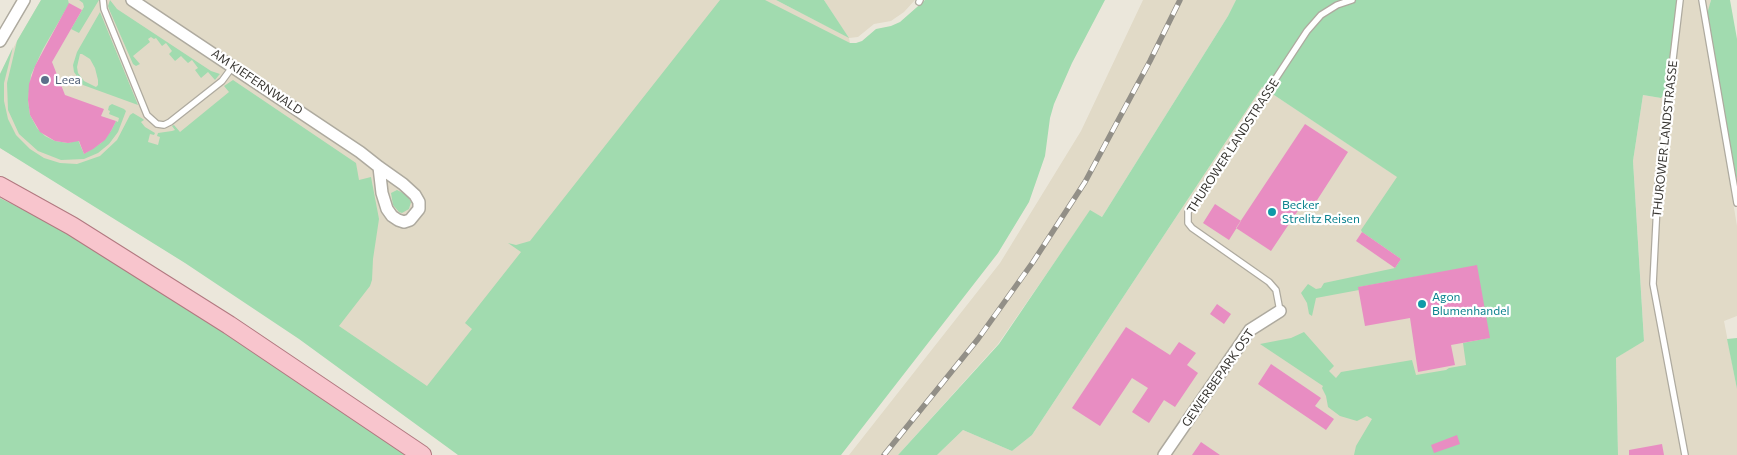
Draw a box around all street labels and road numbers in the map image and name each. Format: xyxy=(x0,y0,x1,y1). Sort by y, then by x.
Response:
street label: AM KIEFERNWALD xyxy=(209,46,305,118)
street label: THUROWER LANDSTRASSE xyxy=(1650,60,1680,218)
street label: THUROWER LANDSTRASSE xyxy=(1184,76,1282,216)
street label: GEWERBEPARK OST xyxy=(1179,326,1257,430)

